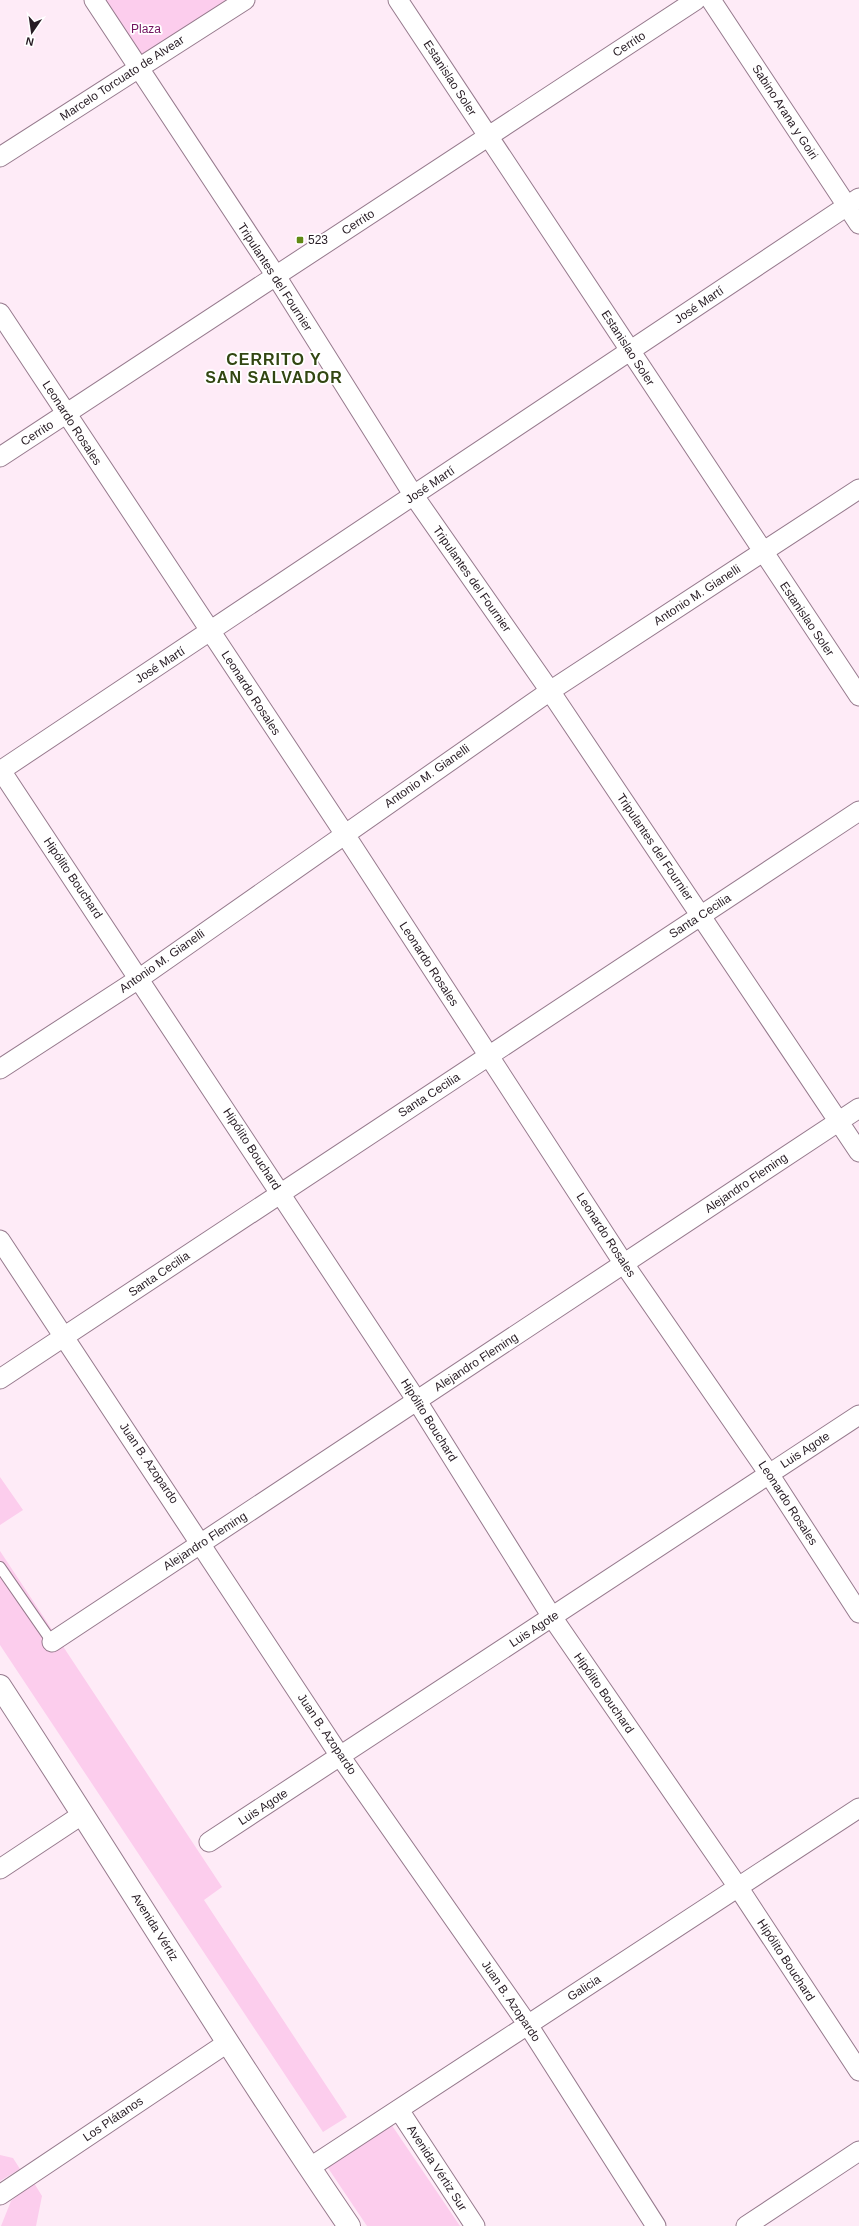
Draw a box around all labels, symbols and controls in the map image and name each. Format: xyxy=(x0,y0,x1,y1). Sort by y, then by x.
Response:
north arrow xyxy=(12,12,52,52)
park label: Plaza xyxy=(131,22,161,36)
street label: Cerrito xyxy=(610,28,648,60)
street label: Marcelo Torcuato de Alvear xyxy=(57,33,187,123)
text: N xyxy=(24,35,35,48)
street label: Estanislao Soler xyxy=(421,38,479,118)
street label: Sabino Arana y Goiri xyxy=(749,62,821,162)
street label: Cerrito xyxy=(339,206,377,238)
street label: Tripulantes del Fournier xyxy=(235,220,315,334)
place label: 523 xyxy=(308,233,328,247)
marker: 523 xyxy=(295,235,305,245)
street label: José Martí xyxy=(672,283,727,326)
street label: Estanislao Soler xyxy=(599,308,657,388)
district label: CERRITO Y SAN SALVADOR xyxy=(205,351,343,386)
street label: Leonardo Rosales xyxy=(40,378,104,468)
street label: Cerrito xyxy=(18,417,56,449)
street label: José Martí xyxy=(403,463,458,506)
street label: Tripulantes del Fournier xyxy=(430,523,514,635)
street label: Antonio M. Gianelli xyxy=(651,562,743,628)
street label: Estanislao Soler xyxy=(777,579,837,659)
street label: José Martí xyxy=(133,644,188,686)
street label: Leonardo Rosales xyxy=(219,648,283,738)
street label: Antonio M. Gianelli xyxy=(382,741,472,811)
street label: Tripulantes del Fournier xyxy=(614,791,696,903)
street label: Hipólito Bouchard xyxy=(41,835,105,921)
street label: Santa Cecilia xyxy=(667,891,734,941)
street label: Leonardo Rosales xyxy=(397,919,461,1009)
street label: Antonio M. Gianelli xyxy=(117,926,207,996)
street label: Santa Cecilia xyxy=(396,1070,463,1120)
street label: Hipólito Bouchard xyxy=(220,1105,284,1193)
street label: Alejandro Fleming xyxy=(702,1150,790,1216)
street label: Leonardo Rosales xyxy=(574,1190,638,1280)
street label: Santa Cecilia xyxy=(126,1248,192,1300)
street label: Alejandro Fleming xyxy=(432,1330,520,1394)
street label: Hipólito Bouchard xyxy=(398,1376,460,1464)
street label: Juan B. Azopardo xyxy=(117,1420,181,1506)
street label: Luis Agote xyxy=(778,1429,833,1471)
street label: Leonardo Rosales xyxy=(756,1458,820,1548)
street label: Alejandro Fleming xyxy=(161,1509,249,1573)
street label: Luis Agote xyxy=(507,1608,562,1650)
street label: Hipólito Bouchard xyxy=(571,1650,637,1736)
street label: Juan B. Azopardo xyxy=(295,1691,359,1777)
street label: Luis Agote xyxy=(236,1786,291,1828)
street label: Avenida Vértiz xyxy=(129,1891,181,1963)
street label: Hipólito Bouchard xyxy=(754,1916,818,2004)
street label: Juan B. Azopardo xyxy=(479,1958,543,2044)
street label: Galicia xyxy=(565,1972,603,2004)
street label: Los Plátanos xyxy=(80,2094,146,2144)
street label: Avenida Vértiz Sur xyxy=(404,2123,470,2213)

